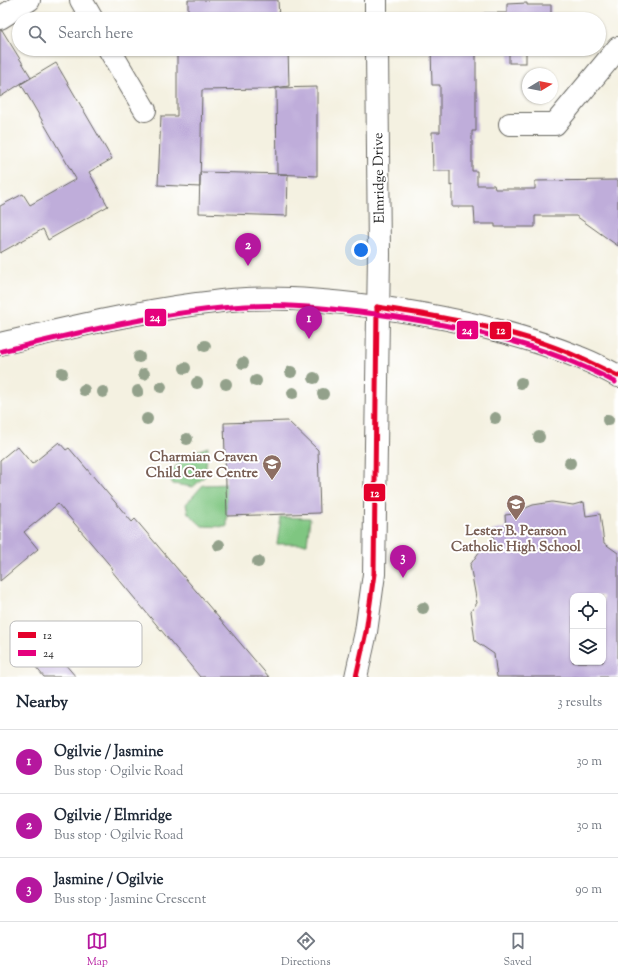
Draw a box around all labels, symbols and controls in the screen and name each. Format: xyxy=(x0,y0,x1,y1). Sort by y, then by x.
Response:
search box xyxy=(12,12,606,56)
icon: search xyxy=(26,23,48,45)
text: Search here xyxy=(58,24,133,45)
north arrow xyxy=(522,68,558,104)
street label: Elmridge Drive xyxy=(369,132,391,223)
pin: 2 xyxy=(235,233,261,266)
your location xyxy=(351,240,371,260)
pin: 1 xyxy=(296,306,322,339)
line badge: 24 xyxy=(144,308,167,327)
text: 24 xyxy=(150,310,161,326)
line badge: 24 xyxy=(456,320,479,340)
line badge: 12 xyxy=(489,321,512,340)
text: 24 xyxy=(462,323,473,339)
text: 12 xyxy=(496,323,506,339)
place label: Charmian Craven Child Care Centre xyxy=(146,448,259,484)
school or university icon: Charmian Craven Child Care Centre xyxy=(261,453,283,481)
line badge: 12 xyxy=(363,483,386,502)
text: 12 xyxy=(370,486,380,502)
school or university icon: Lester B. Pearson Catholic High School xyxy=(505,493,527,521)
place label: Lester B. Pearson Catholic High School xyxy=(451,522,581,558)
pin: 3 xyxy=(390,545,416,578)
map controls xyxy=(570,593,606,665)
button: locate xyxy=(570,593,606,629)
legend xyxy=(10,621,142,667)
text: 12 xyxy=(43,628,52,644)
button: layers xyxy=(570,629,606,665)
text: 24 xyxy=(43,646,54,662)
text: Nearby xyxy=(16,691,68,715)
text: 3 results xyxy=(557,694,602,712)
text: Ogilvie / Jasmine xyxy=(54,742,164,763)
text: 1 xyxy=(27,753,31,771)
text: 30 m xyxy=(576,753,602,771)
text: Bus stop · Ogilvie Road xyxy=(54,763,183,781)
text: Ogilvie / Elmridge xyxy=(54,806,172,827)
text: 2 xyxy=(26,817,32,835)
text: 30 m xyxy=(576,817,602,835)
text: Bus stop · Ogilvie Road xyxy=(54,827,183,845)
text: Jasmine / Ogilvie xyxy=(54,870,164,891)
text: 3 xyxy=(26,881,32,899)
text: 90 m xyxy=(575,881,602,899)
text: Bus stop · Jasmine Crescent xyxy=(54,891,206,909)
tab: Map xyxy=(86,930,108,970)
tab: Directions xyxy=(281,930,331,970)
tab: Saved xyxy=(503,930,532,970)

